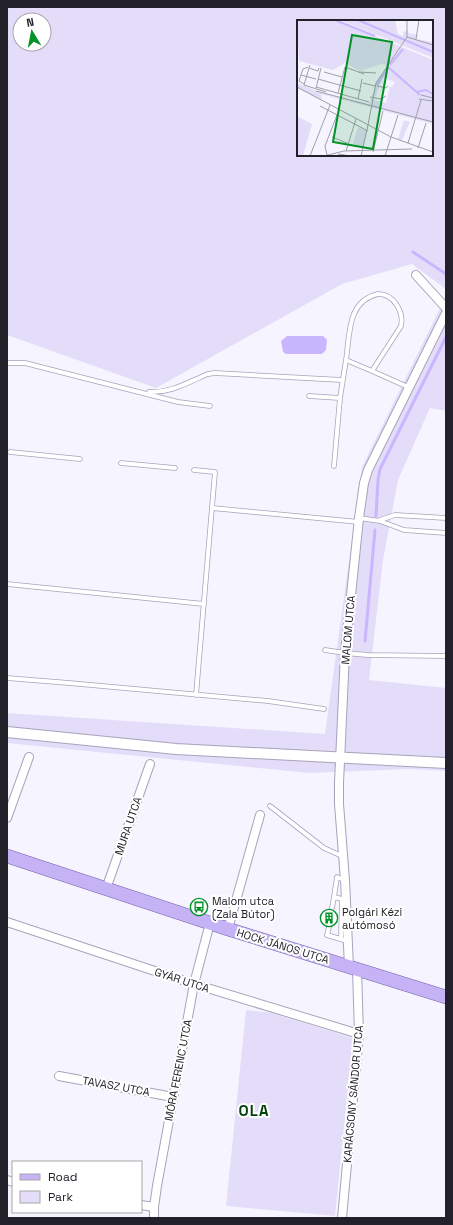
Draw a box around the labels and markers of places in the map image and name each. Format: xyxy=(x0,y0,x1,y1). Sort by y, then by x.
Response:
place label: Malom utca (Zala Bútor) xyxy=(212,894,275,921)
bus stop icon: Malom utca (Zala Bútor) xyxy=(189,897,209,917)
place label: Polgári Kézi autómosó xyxy=(342,905,403,932)
building icon: Polgári Kézi autómosó xyxy=(319,908,339,928)

